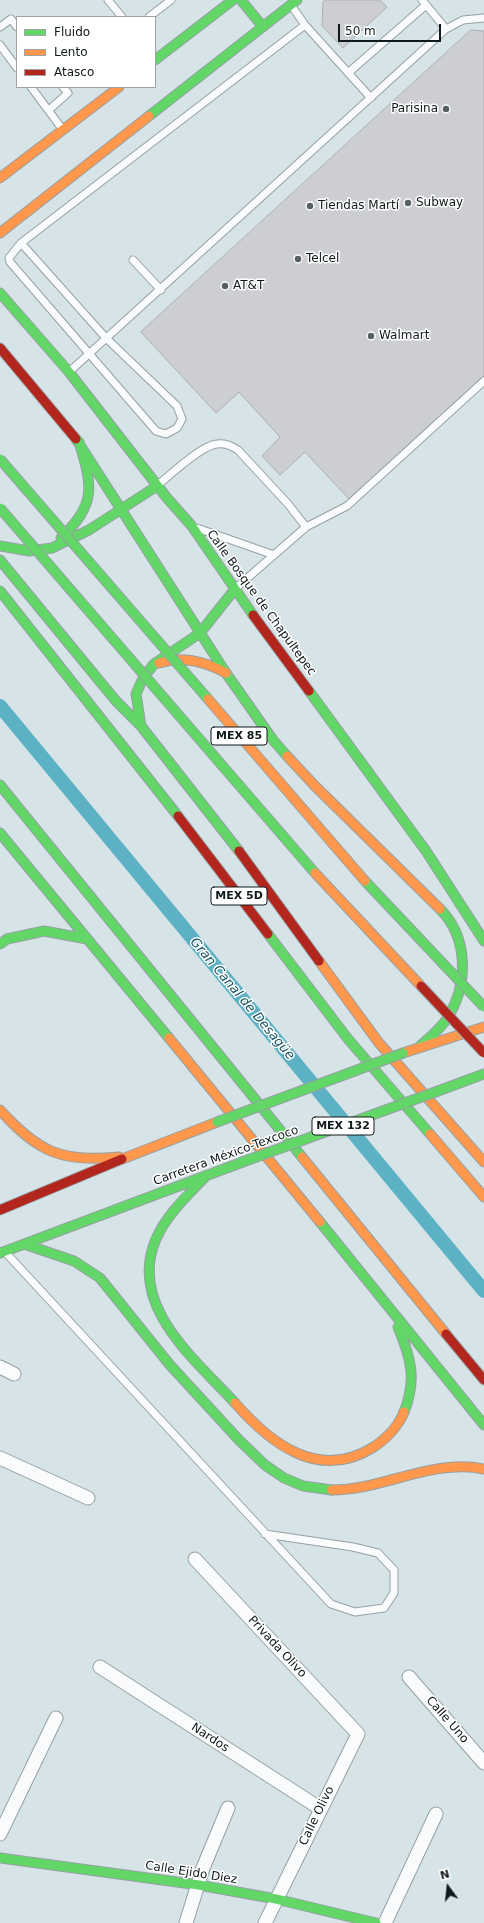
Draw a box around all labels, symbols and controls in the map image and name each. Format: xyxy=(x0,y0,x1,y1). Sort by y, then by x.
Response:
legend xyxy=(16,16,156,88)
scale bar xyxy=(340,16,443,42)
text: 50 m xyxy=(345,24,376,38)
text: Fluido xyxy=(54,25,90,39)
text: Lento xyxy=(54,45,88,59)
text: Atasco xyxy=(54,65,94,79)
place label: Parisina xyxy=(391,102,438,116)
marker: Parisina xyxy=(441,104,451,114)
place label: Subway xyxy=(416,196,463,210)
marker: Subway xyxy=(403,198,413,208)
place label: Tiendas Martí xyxy=(318,199,399,213)
marker: Tiendas Martí xyxy=(305,201,315,211)
place label: Telcel xyxy=(306,252,339,266)
marker: Telcel xyxy=(293,254,303,264)
place label: AT&T xyxy=(233,279,264,293)
marker: AT&T xyxy=(220,281,230,291)
place label: Walmart xyxy=(379,329,429,343)
marker: Walmart xyxy=(366,331,376,341)
street label: Calle Bosque de Chapultepec xyxy=(203,527,319,679)
road number: MEX 85 xyxy=(211,727,267,745)
road number: MEX 5D xyxy=(211,887,267,905)
water label: Gran Canal de Desagüe xyxy=(186,935,298,1063)
road number: MEX 132 xyxy=(312,1117,374,1135)
street label: Carretera México-Texcoco xyxy=(152,1123,300,1189)
street label: Privada Olivo xyxy=(245,1613,309,1681)
street label: Calle Uno xyxy=(423,1694,471,1746)
street label: Nardos xyxy=(188,1720,232,1756)
street label: Calle Olivo xyxy=(296,1784,338,1848)
street label: Calle Ejido Diez xyxy=(144,1859,238,1887)
north arrow xyxy=(428,1867,468,1907)
text: N xyxy=(439,1867,451,1882)

